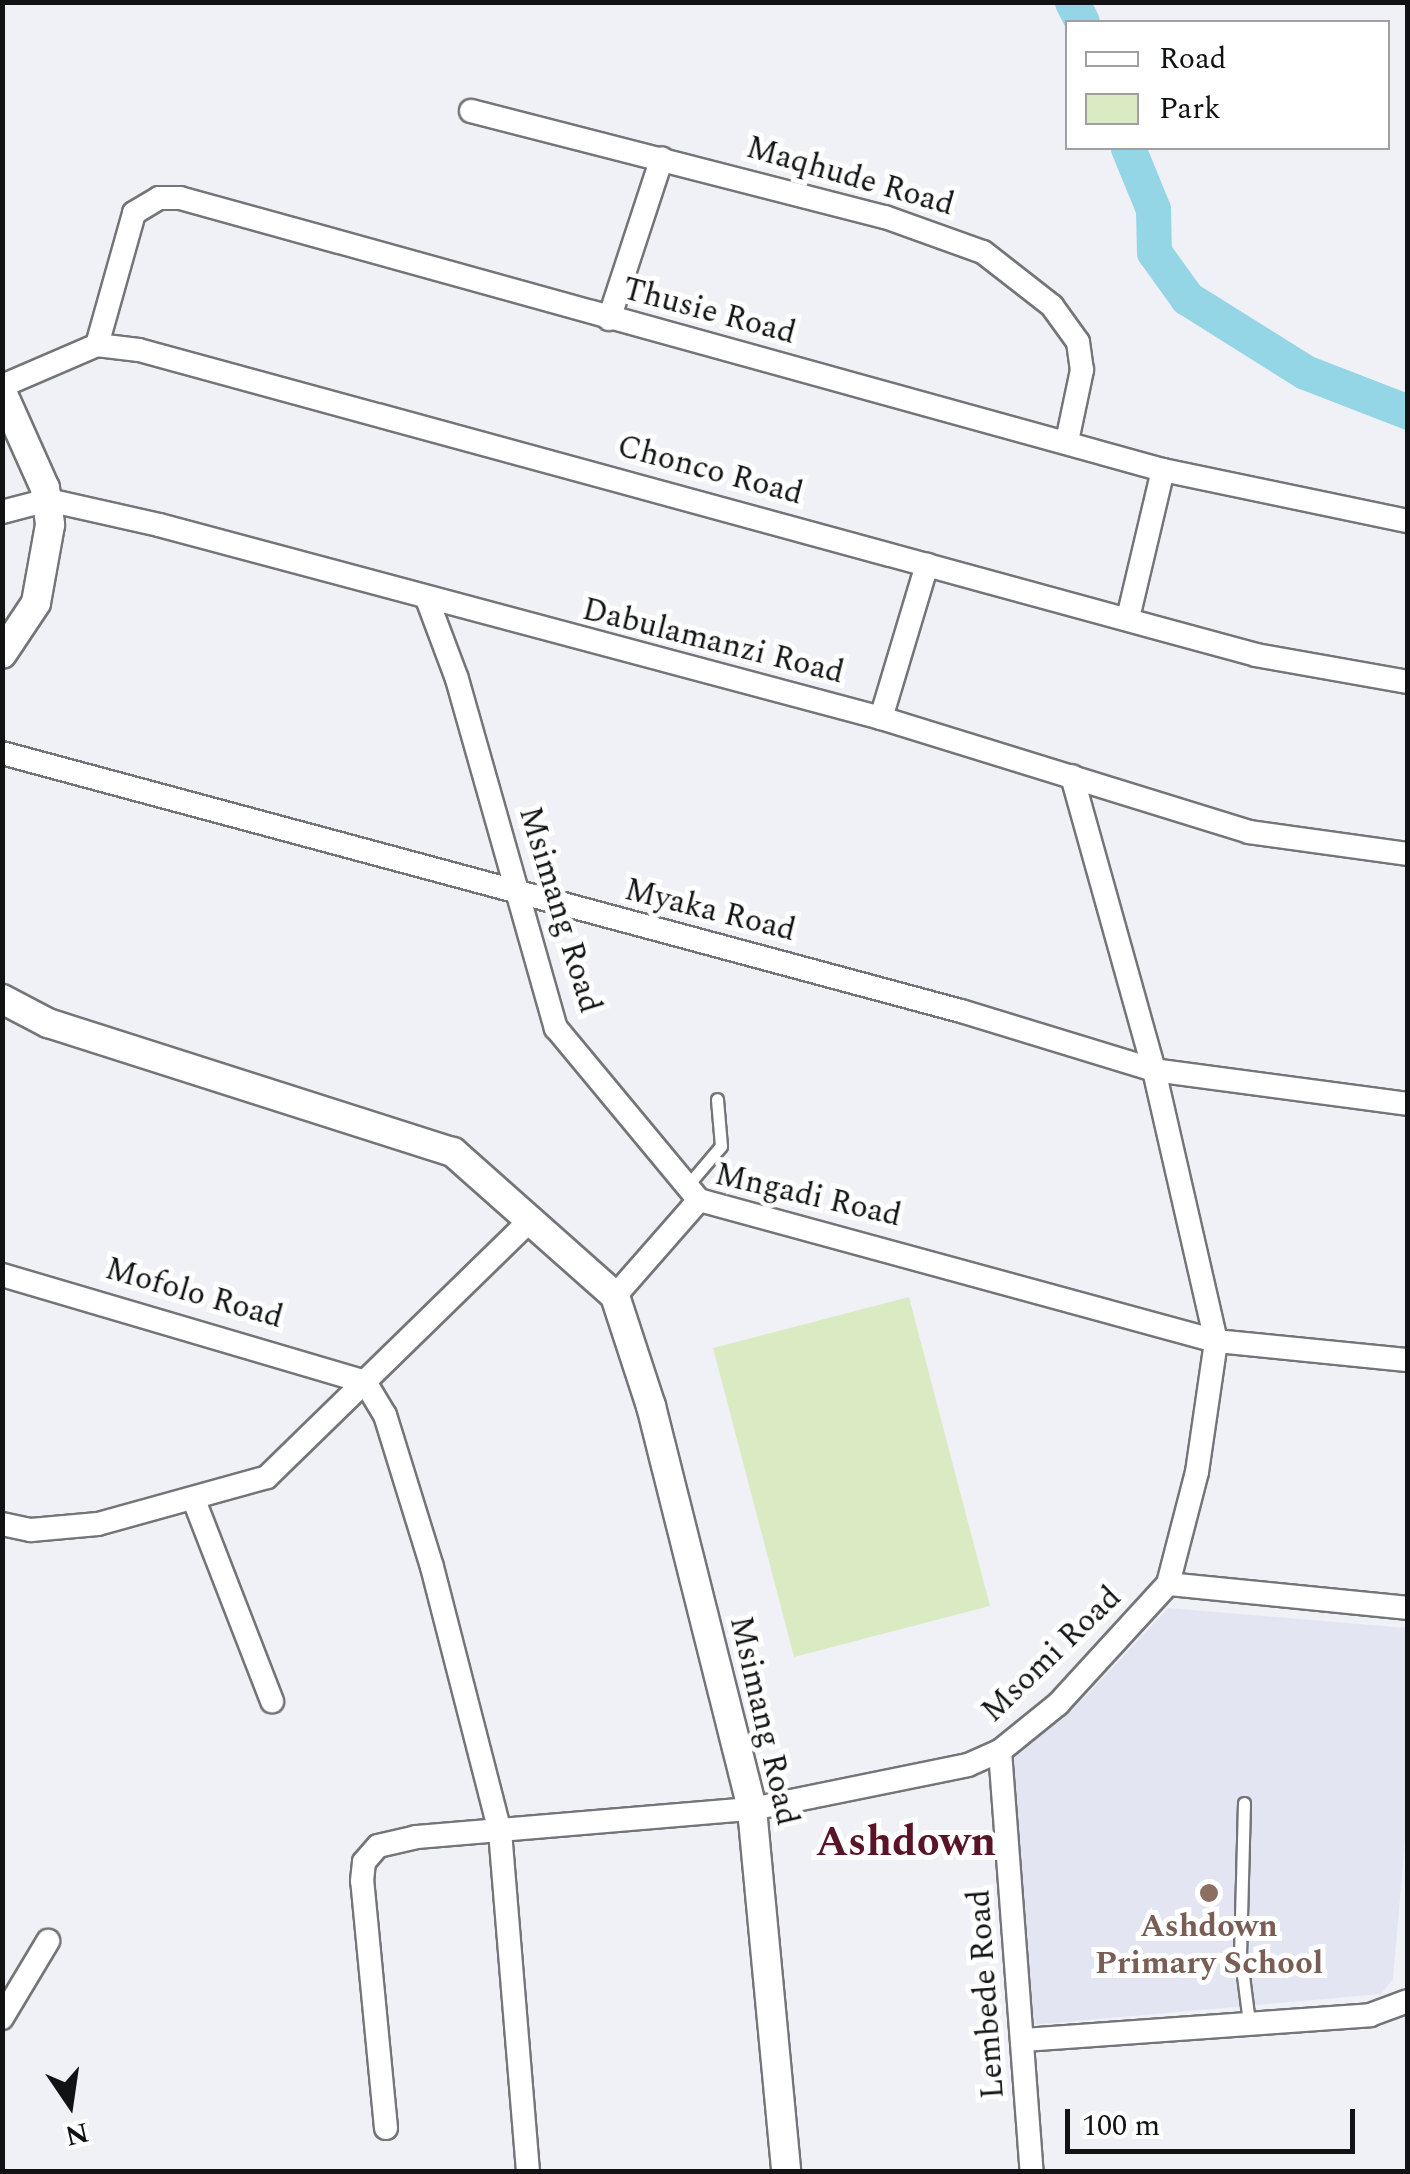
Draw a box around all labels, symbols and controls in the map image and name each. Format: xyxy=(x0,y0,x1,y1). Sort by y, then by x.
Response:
legend xyxy=(1065,20,1390,150)
text: Road xyxy=(1159,36,1227,82)
text: Park xyxy=(1159,86,1221,132)
street label: Maqhude Road xyxy=(742,129,958,225)
street label: Thusie Road xyxy=(618,270,800,354)
street label: Chonco Road xyxy=(613,428,807,514)
street label: Dabulamanzi Road xyxy=(578,591,848,693)
street label: Msimang Road xyxy=(509,802,609,1018)
street label: Myaka Road xyxy=(621,871,799,951)
street label: Mngadi Road xyxy=(711,1156,905,1236)
street label: Mofolo Road xyxy=(101,1250,287,1338)
street label: Msomi Road xyxy=(974,1579,1130,1731)
street label: Msimang Road xyxy=(720,1613,806,1829)
district label: Ashdown xyxy=(816,1818,996,1868)
marker: Ashdown Primary School xyxy=(1198,1882,1220,1904)
street label: Lembede Road xyxy=(961,1888,1013,2100)
place label: Ashdown Primary School xyxy=(1095,1909,1323,1984)
north arrow xyxy=(20,2054,120,2154)
scale bar xyxy=(1070,2089,1360,2151)
text: 100 m xyxy=(1082,2103,1160,2149)
text: N xyxy=(61,2110,93,2157)

